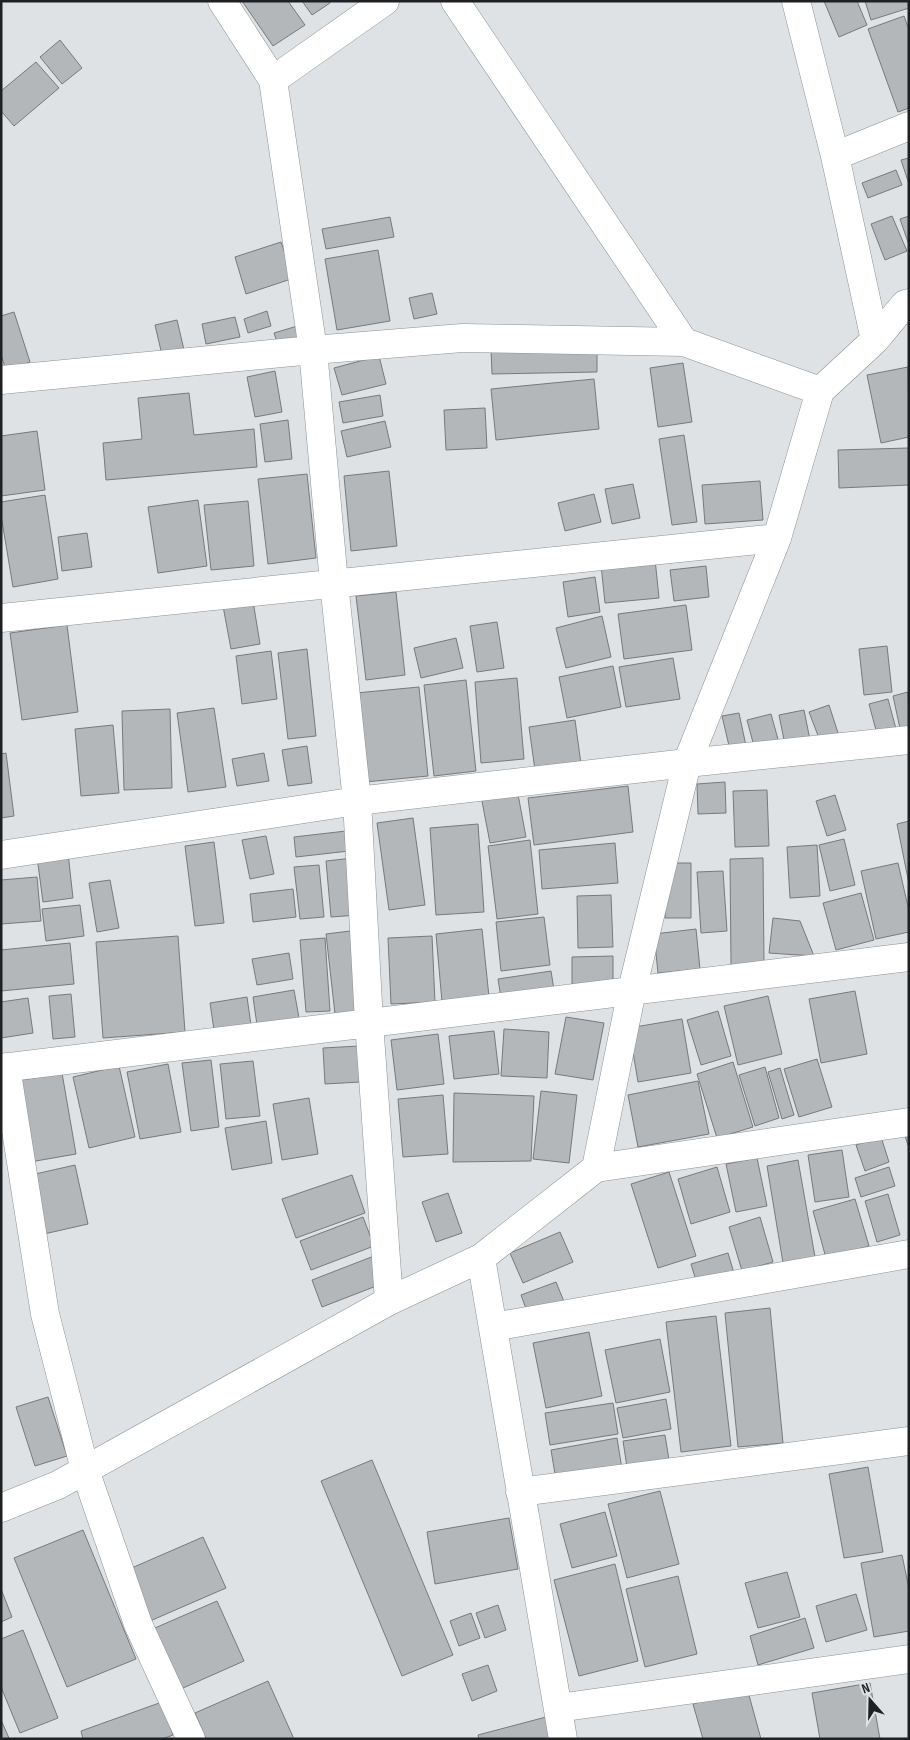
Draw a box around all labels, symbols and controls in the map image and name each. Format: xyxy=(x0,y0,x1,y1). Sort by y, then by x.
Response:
north arrow xyxy=(845,1675,895,1725)
text: N xyxy=(859,1679,872,1698)

